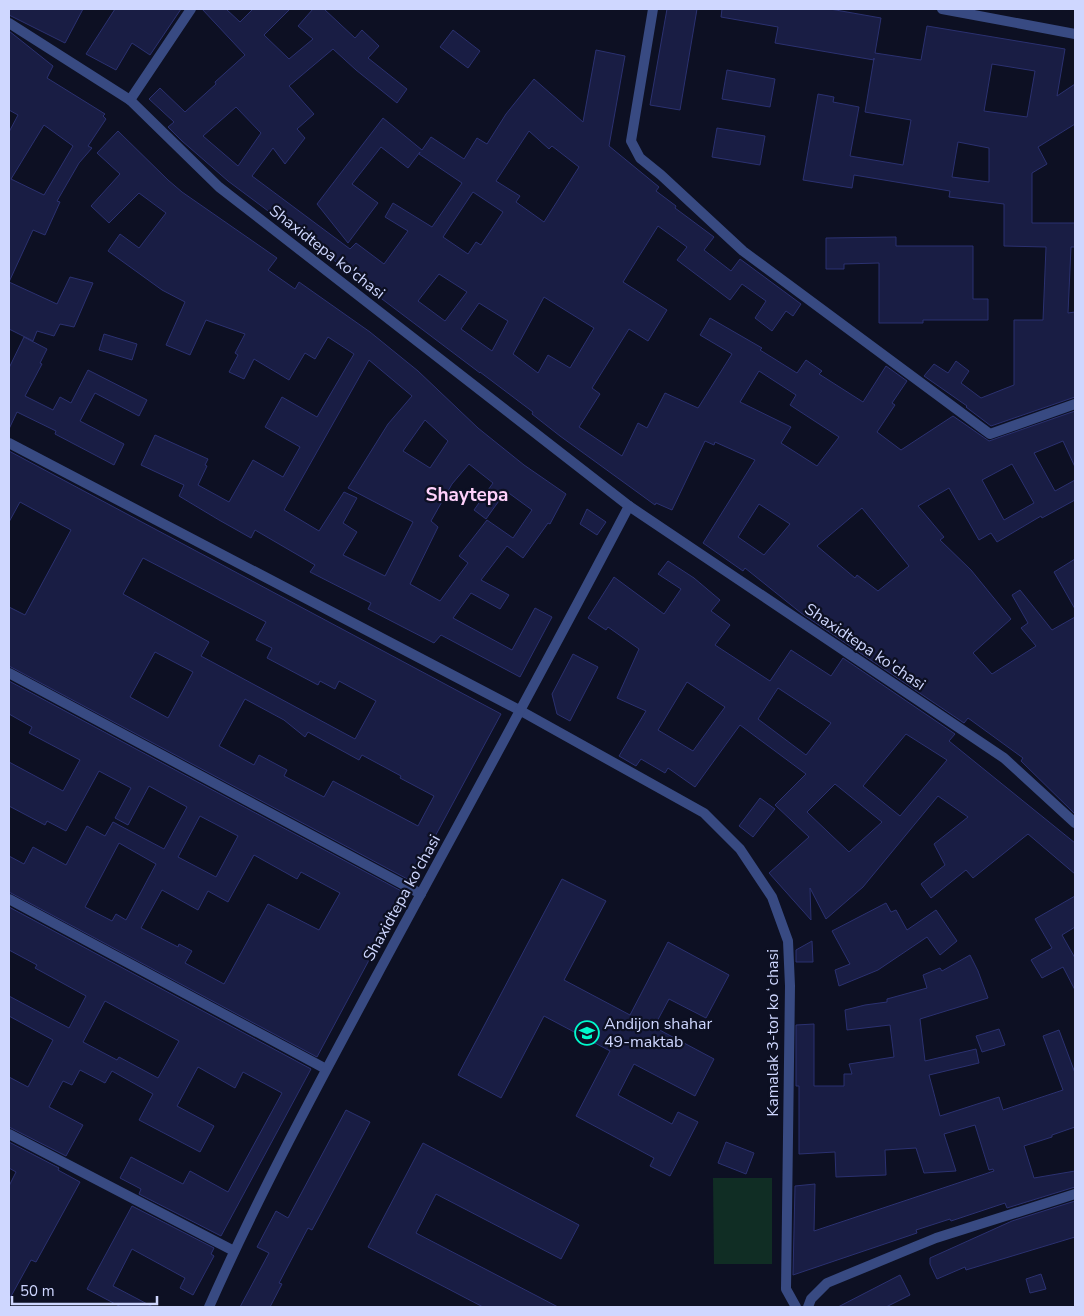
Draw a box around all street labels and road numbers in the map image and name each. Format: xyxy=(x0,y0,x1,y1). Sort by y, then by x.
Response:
street label: Shaxidtepa ko'chasi xyxy=(265,200,389,304)
street label: Shaxidtepa ko'chasi xyxy=(800,598,930,696)
street label: Shaxidtepa ko'chasi xyxy=(358,831,446,965)
street label: Kamalak 3-tor koʻchasi xyxy=(762,949,784,1117)

